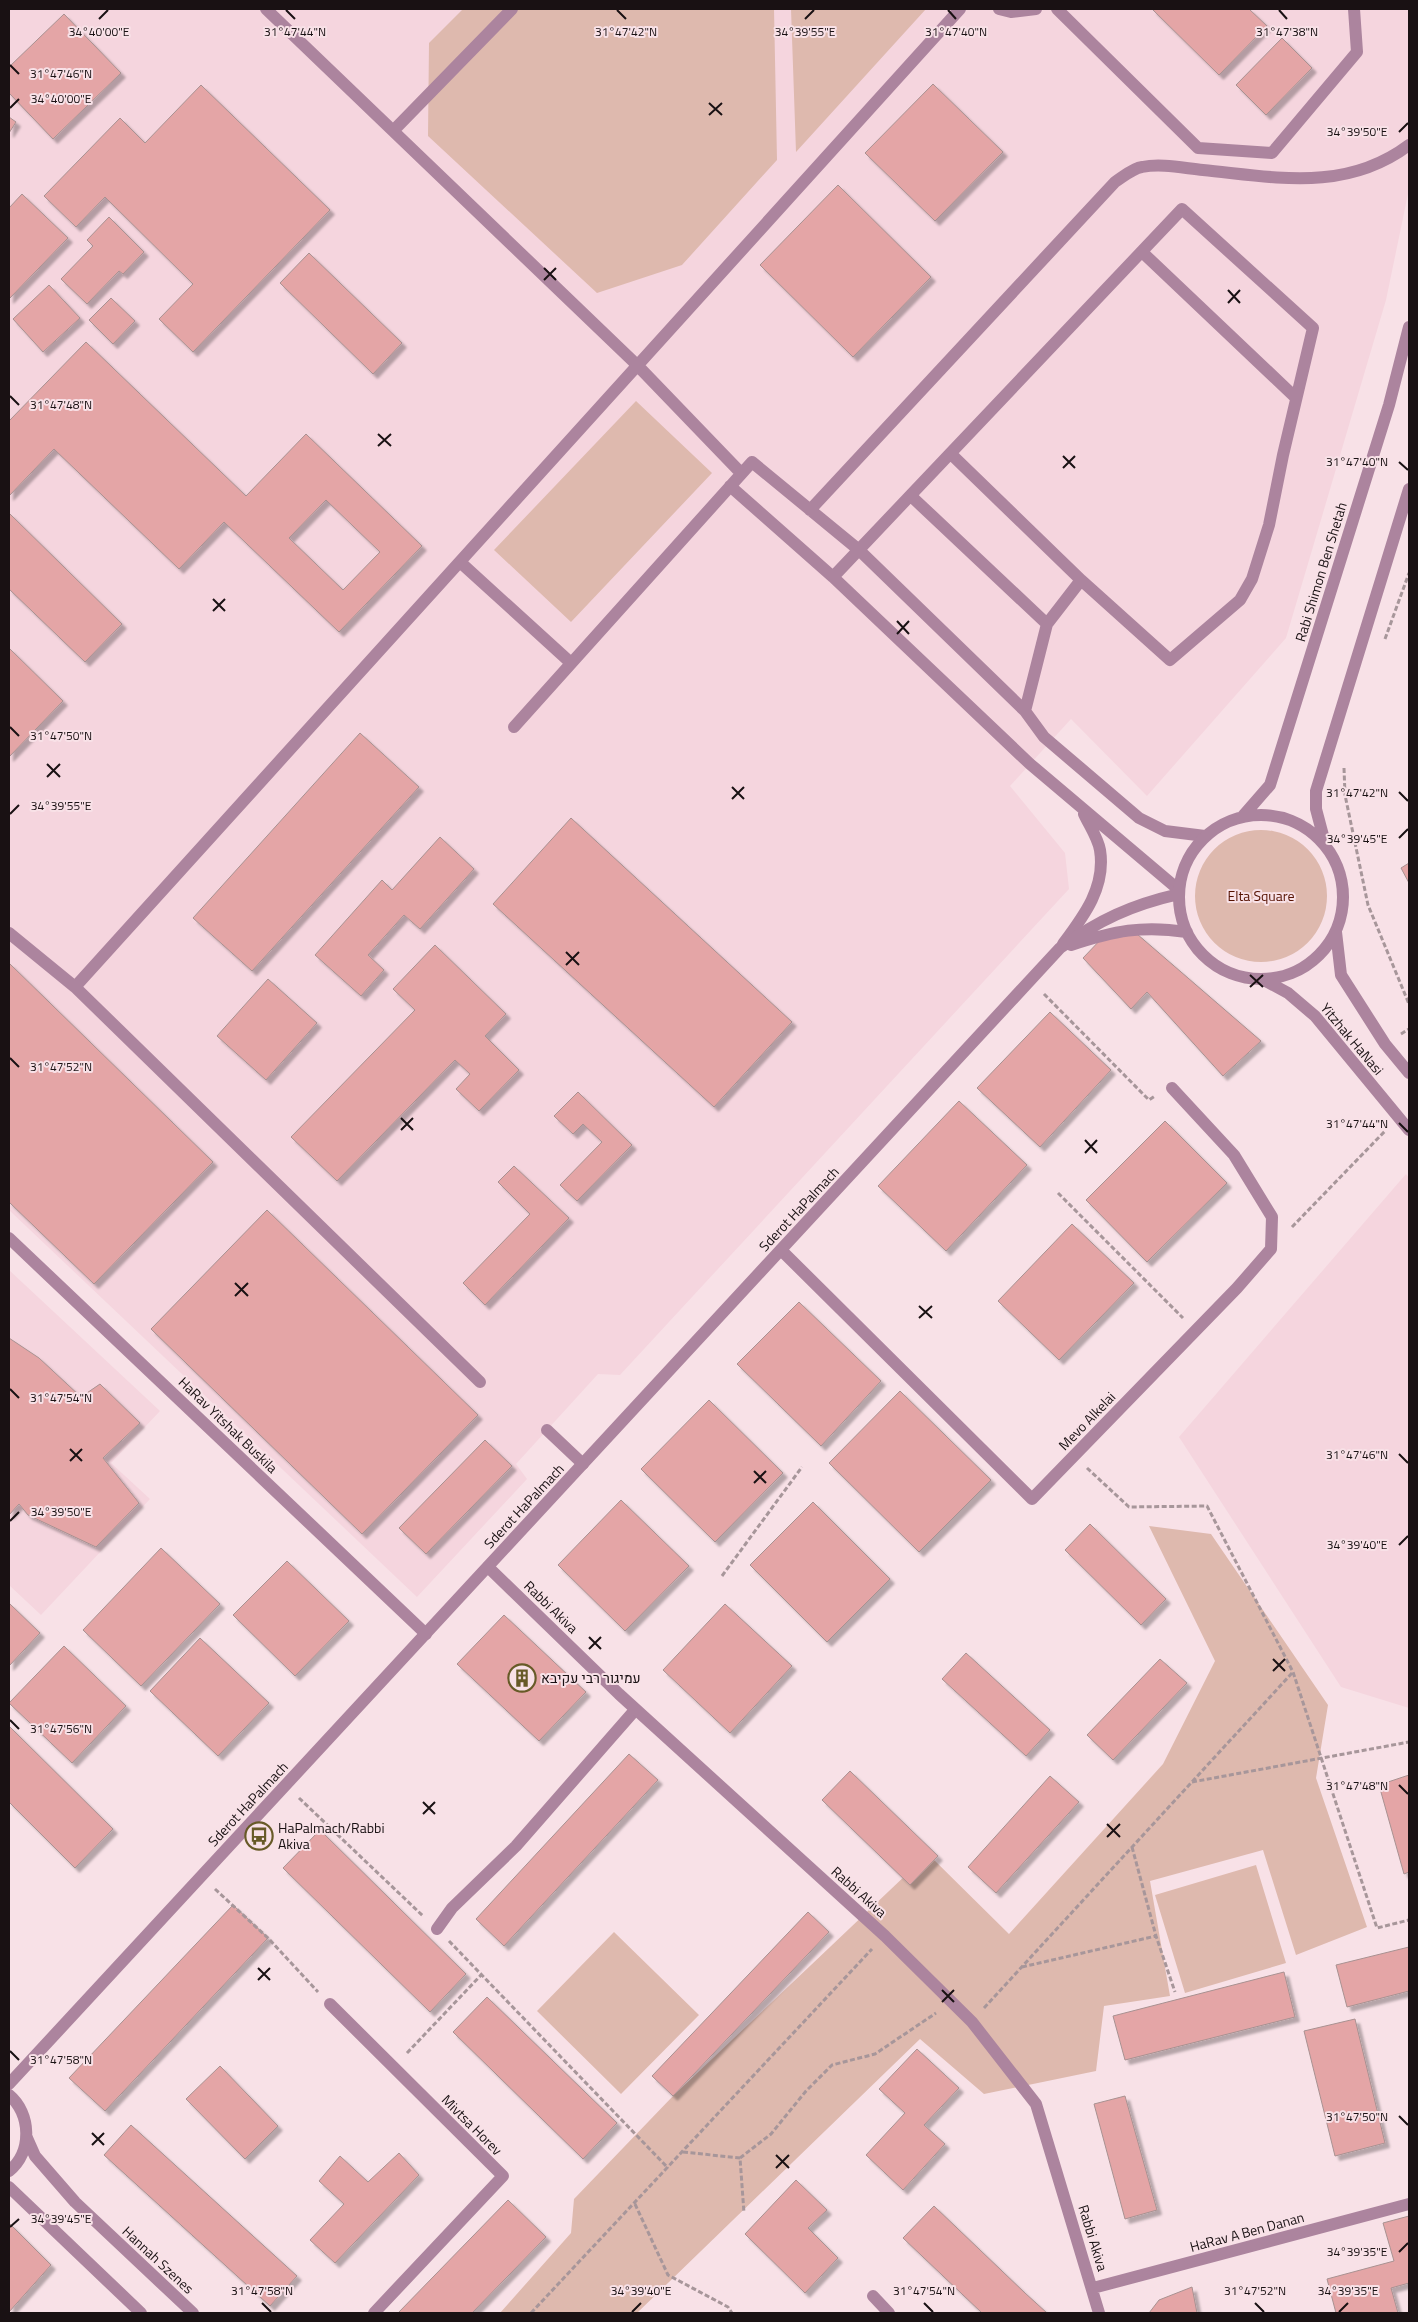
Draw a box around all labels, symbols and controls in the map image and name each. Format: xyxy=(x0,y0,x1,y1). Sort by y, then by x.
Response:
text: 34°40'00"E xyxy=(69,22,130,41)
text: 31°47'44"N xyxy=(264,22,326,41)
text: 31°47'42"N xyxy=(595,22,657,41)
text: 34°39'55"E xyxy=(775,22,836,41)
text: 31°47'40"N xyxy=(925,22,987,41)
text: 31°47'38"N xyxy=(1256,22,1318,41)
text: 31°47'46"N xyxy=(30,64,92,83)
text: 34°40'00"E xyxy=(31,89,92,108)
text: 34°39'50"E xyxy=(1327,122,1388,141)
text: 31°47'48"N xyxy=(30,395,92,414)
text: 31°47'40"N xyxy=(1326,452,1388,471)
street label: Rabi Shimon Ben Shetah xyxy=(1289,500,1352,644)
text: 31°47'50"N xyxy=(30,726,92,745)
text: 31°47'42"N xyxy=(1326,783,1388,802)
text: 34°39'55"E xyxy=(31,796,92,815)
text: 34°39'45"E xyxy=(1327,829,1388,848)
park label: Elta Square xyxy=(1227,885,1295,906)
street label: Yitzhak HaNasi xyxy=(1316,998,1389,1079)
text: 31°47'52"N xyxy=(30,1057,92,1076)
text: 31°47'44"N xyxy=(1326,1114,1388,1133)
street label: Sderot HaPalmach xyxy=(754,1161,844,1256)
street label: HaRav Yitshak Buskila xyxy=(174,1372,283,1478)
street label: Mevo Alkelai xyxy=(1053,1387,1120,1455)
text: 31°47'54"N xyxy=(30,1388,92,1407)
text: 31°47'46"N xyxy=(1326,1445,1388,1464)
street label: Sderot HaPalmach xyxy=(479,1458,569,1553)
text: 34°39'50"E xyxy=(31,1502,92,1521)
text: 34°39'40"E xyxy=(1327,1535,1388,1554)
street label: Rabbi Akiva xyxy=(520,1575,583,1638)
building icon: עמיגור רבי עקיבא xyxy=(507,1663,537,1693)
place label: עמיגור רבי עקיבא xyxy=(541,1667,641,1688)
text: 31°47'56"N xyxy=(30,1719,92,1738)
street label: Sderot HaPalmach xyxy=(203,1756,293,1851)
text: 31°47'48"N xyxy=(1326,1776,1388,1795)
place label: HaPalmach/Rabbi Akiva xyxy=(278,1817,384,1854)
bus stop icon: HaPalmach/Rabbi Akiva xyxy=(244,1821,274,1851)
street label: Rabbi Akiva xyxy=(827,1861,892,1922)
text: 31°47'58"N xyxy=(30,2050,92,2069)
street label: Mivtsa Horev xyxy=(437,2090,508,2160)
text: 31°47'50"N xyxy=(1326,2107,1388,2126)
street label: Rabbi Akiva xyxy=(1073,2202,1113,2274)
street label: HaRav A Ben Danan xyxy=(1187,2206,1306,2257)
text: 34°39'45"E xyxy=(31,2209,92,2228)
street label: Hannah Szenes xyxy=(118,2221,199,2298)
text: 34°39'35"E xyxy=(1327,2242,1388,2261)
text: 31°47'58"N xyxy=(231,2281,293,2300)
text: 34°39'40"E xyxy=(611,2281,672,2300)
text: 31°47'54"N xyxy=(893,2281,955,2300)
text: 31°47'52"N xyxy=(1224,2281,1286,2300)
text: 34°39'35"E xyxy=(1318,2281,1379,2300)

